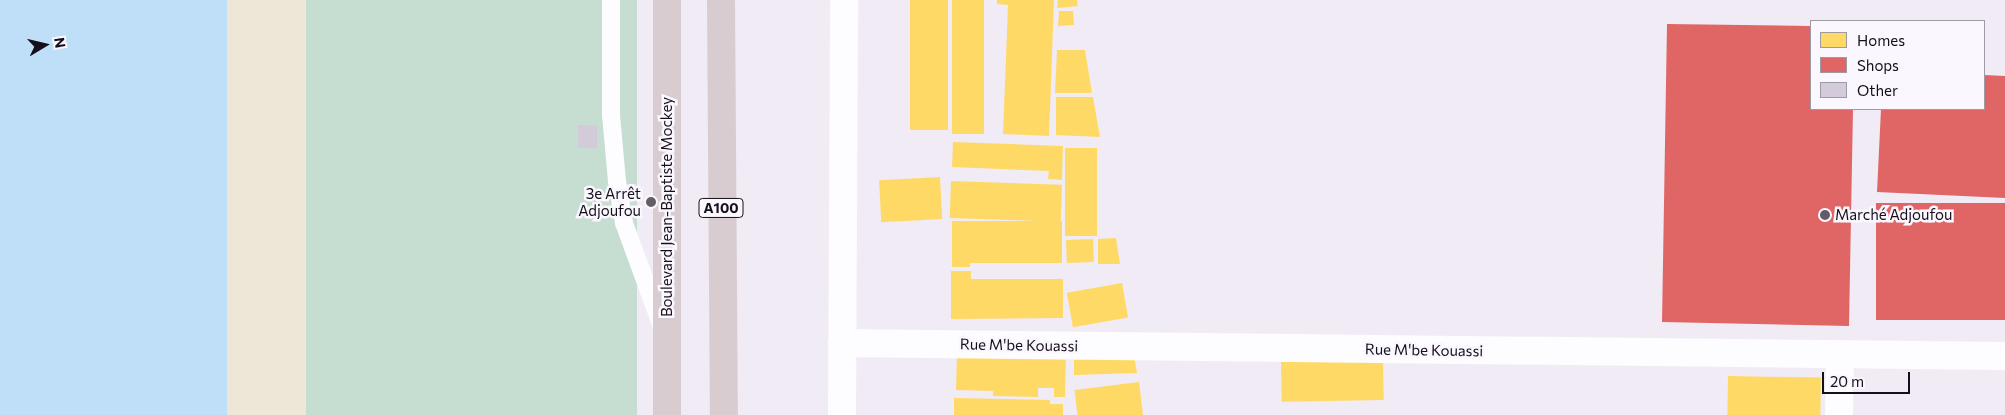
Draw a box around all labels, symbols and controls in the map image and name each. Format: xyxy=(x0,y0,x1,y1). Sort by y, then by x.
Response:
north arrow xyxy=(20,20,70,70)
legend xyxy=(1810,20,1985,110)
text: Homes xyxy=(1857,31,1905,49)
text: N xyxy=(51,36,70,49)
text: Shops xyxy=(1857,56,1899,74)
text: Other xyxy=(1857,81,1898,99)
street label: Boulevard Jean-Baptiste Mockey xyxy=(658,97,676,317)
place label: 3e Arrêt Adjoufou xyxy=(578,184,641,219)
marker: 3e Arrêt Adjoufou xyxy=(645,196,657,208)
road number: A100 xyxy=(698,197,744,220)
place label: Marché Adjoufou xyxy=(1835,206,1952,224)
marker: Marché Adjoufou xyxy=(1819,209,1831,221)
street label: Rue M'be Kouassi xyxy=(960,335,1078,355)
street label: Rue M'be Kouassi xyxy=(1365,340,1483,360)
scale bar xyxy=(1825,362,1912,394)
text: 20 m xyxy=(1830,372,1864,390)

